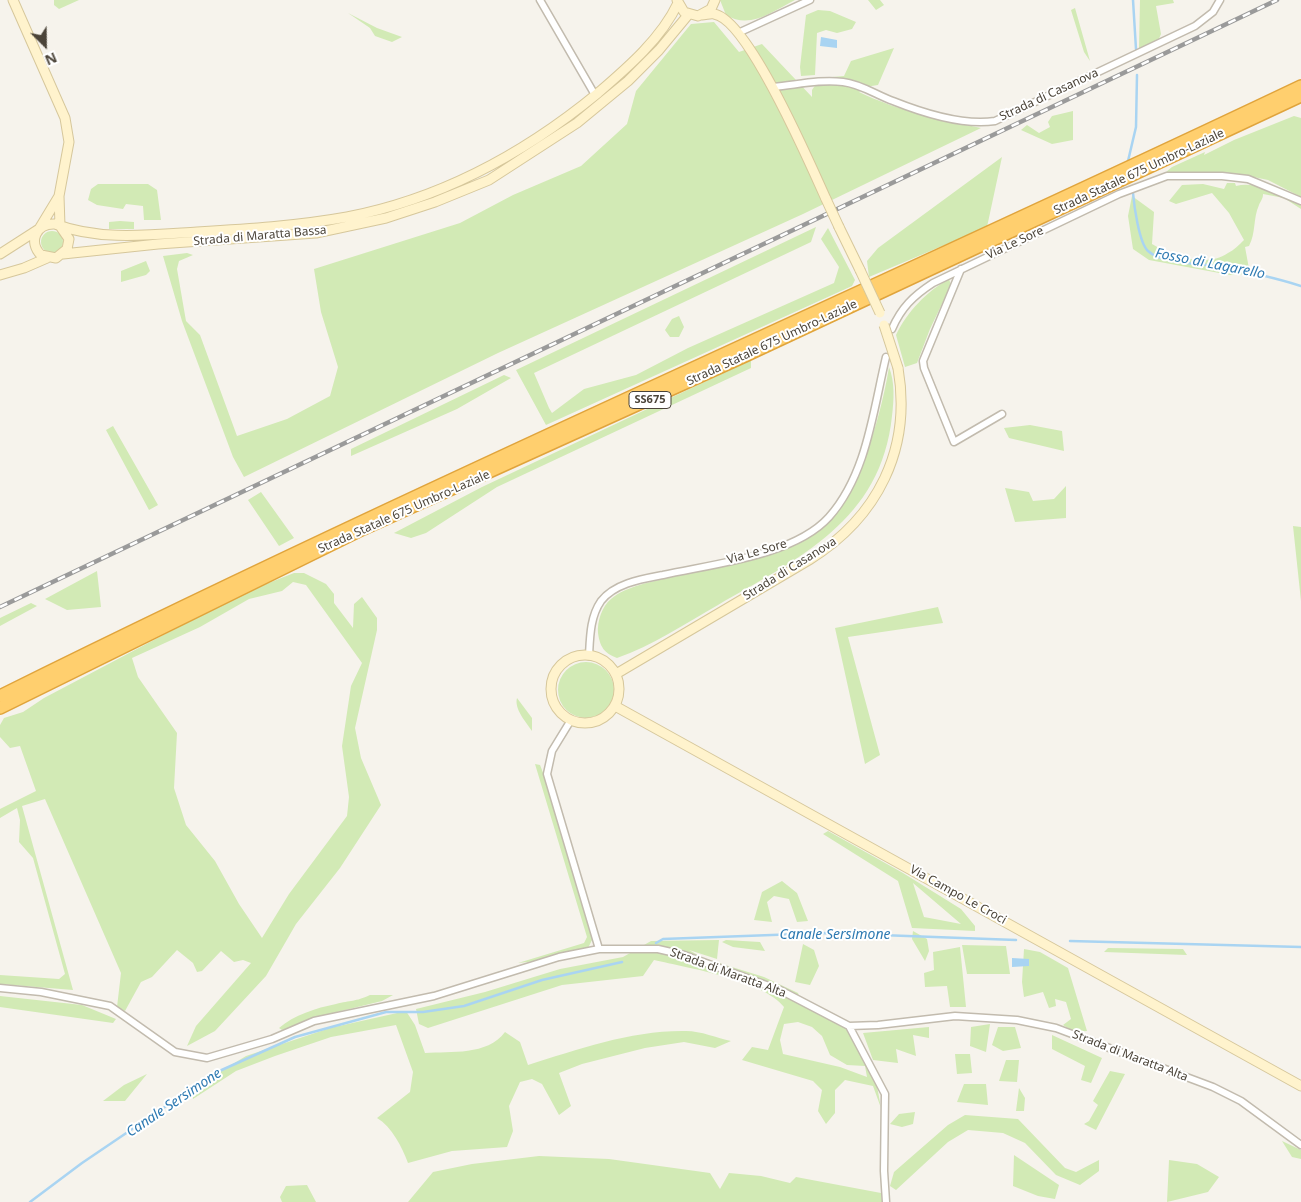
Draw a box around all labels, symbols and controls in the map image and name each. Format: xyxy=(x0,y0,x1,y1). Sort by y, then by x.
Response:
north arrow xyxy=(20,20,70,70)
text: N xyxy=(42,48,60,70)
street label: Strada di Casanova xyxy=(997,66,1101,124)
street label: Strada Statale 675 Umbro-Laziale xyxy=(1051,126,1227,218)
street label: Strada di Maratta Bassa xyxy=(193,223,327,249)
street label: Via Le Sore xyxy=(984,223,1046,263)
water label: Fosso di Lagarello xyxy=(1154,245,1266,283)
street label: Strada Statale 675 Umbro-Laziale xyxy=(684,297,860,389)
road number: SS675 xyxy=(629,392,671,408)
street label: Strada Statale 675 Umbro-Laziale xyxy=(316,467,492,557)
street label: Strada di Casanova xyxy=(741,534,839,604)
street label: Via Le Sore xyxy=(725,537,789,567)
street label: Via Campo Le Croci xyxy=(907,863,1009,927)
water label: Canale Sersimone xyxy=(780,927,890,943)
street label: Strada di Maratta Alta xyxy=(668,945,788,1001)
street label: Strada di Maratta Alta xyxy=(1070,1027,1190,1085)
water label: Canale Sersimone xyxy=(123,1065,225,1141)

